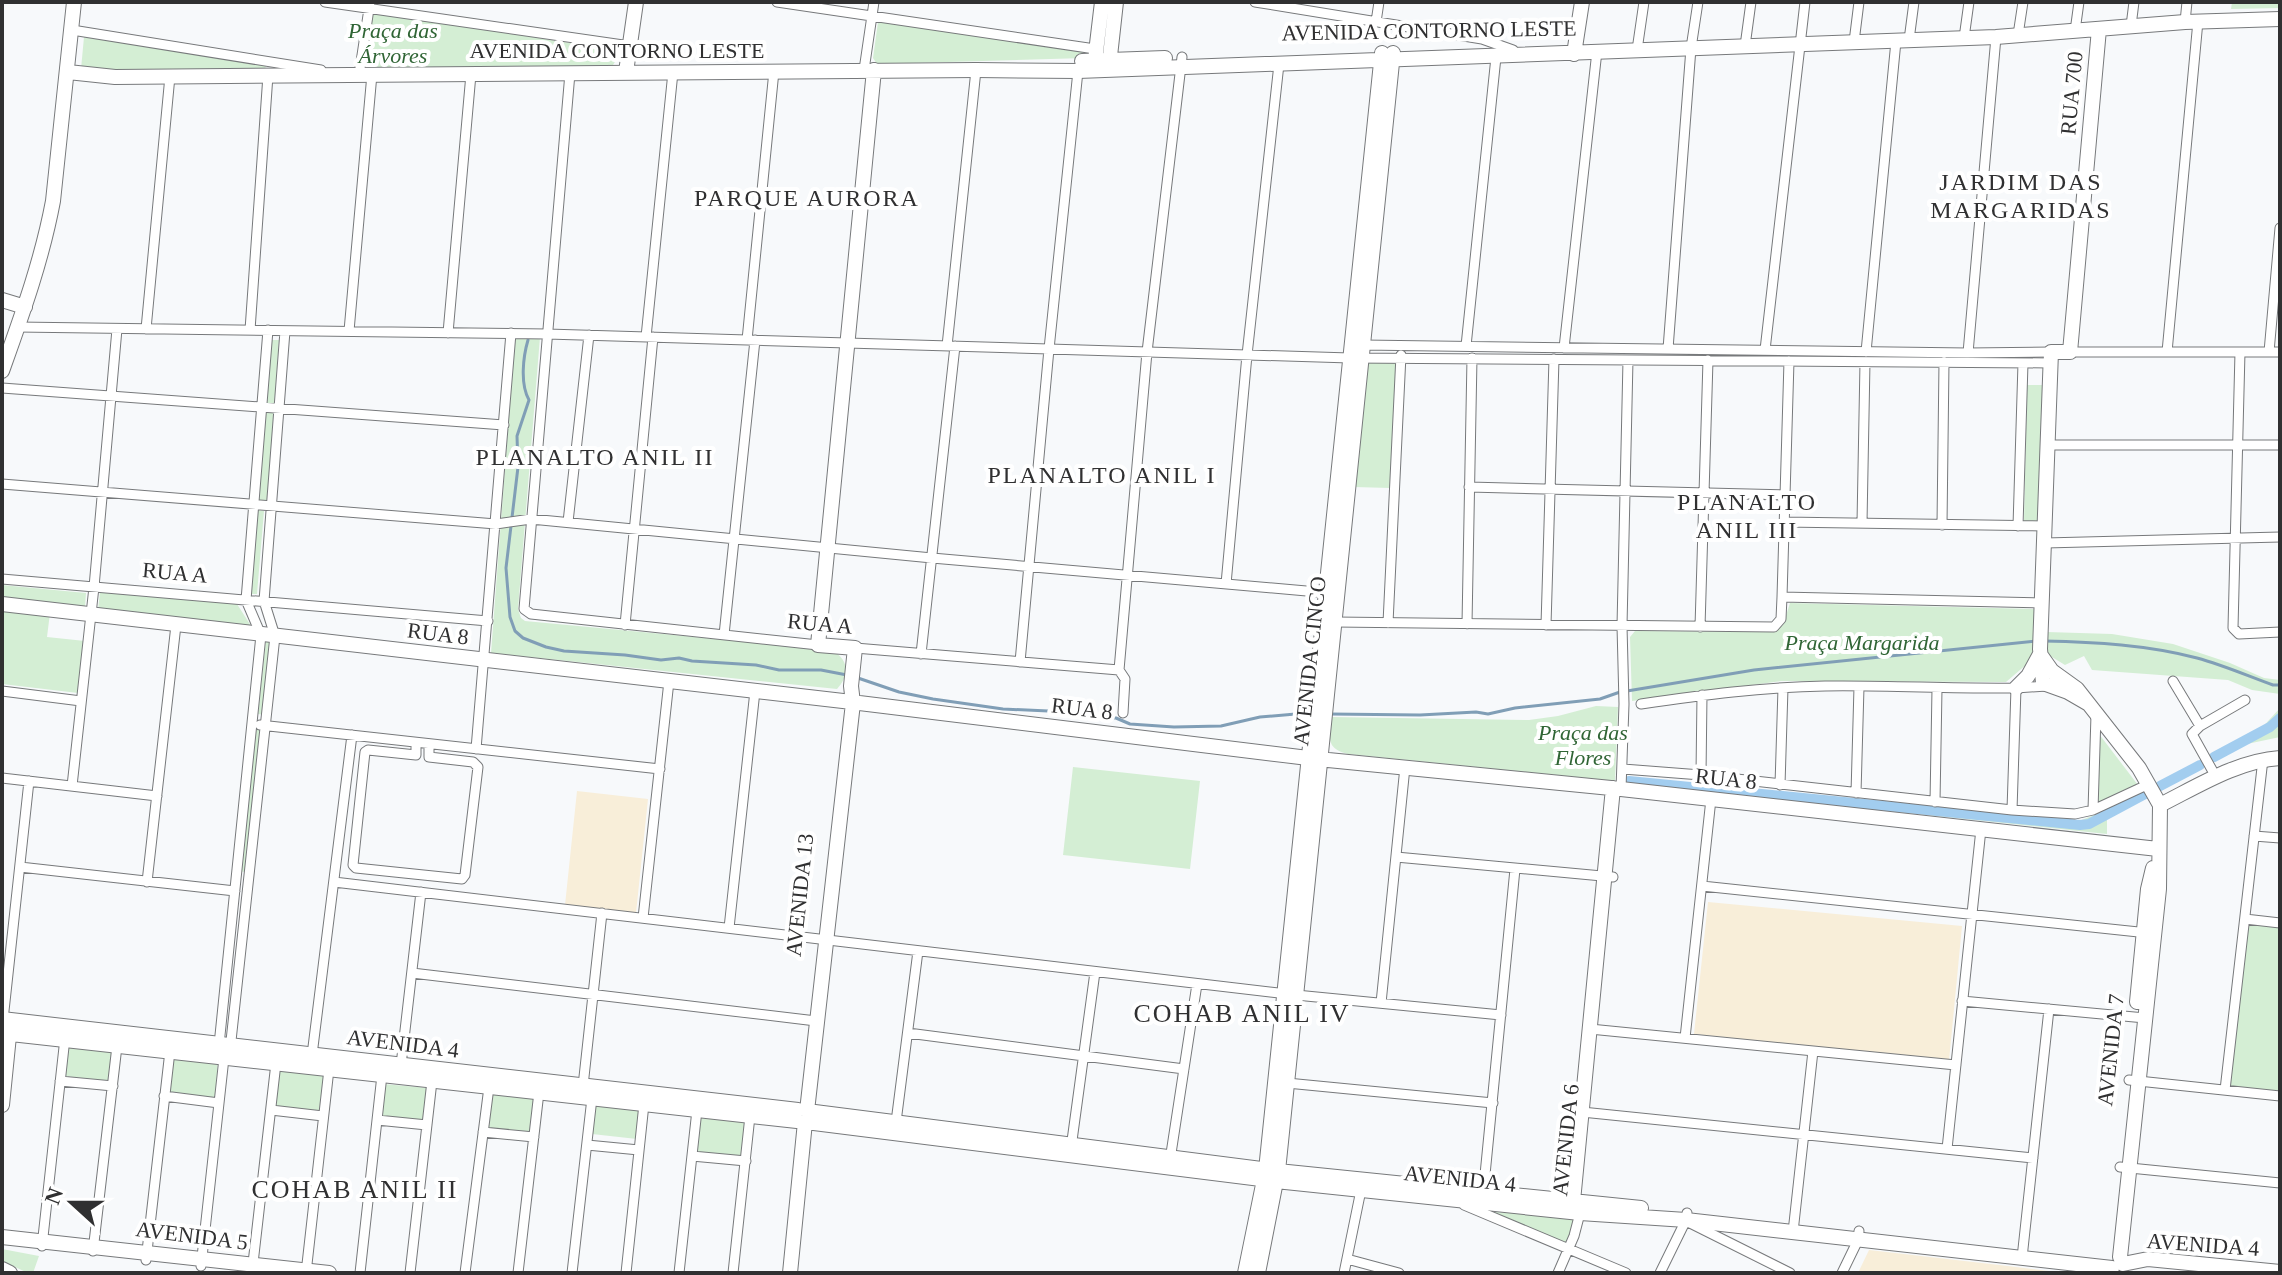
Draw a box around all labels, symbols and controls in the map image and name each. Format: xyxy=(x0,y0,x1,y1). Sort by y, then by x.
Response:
street label: AVENIDA CONTORNO LESTE xyxy=(1281,15,1577,46)
park label: Praça das Árvores xyxy=(347,18,438,68)
street label: AVENIDA CONTORNO LESTE xyxy=(470,38,764,63)
street label: RUA 700 xyxy=(2055,50,2088,136)
district label: JARDIM DAS MARGARIDAS xyxy=(1930,169,2112,223)
district label: PARQUE AURORA xyxy=(694,185,920,211)
district label: PLANALTO ANIL II xyxy=(475,444,715,470)
district label: PLANALTO ANIL I xyxy=(987,462,1217,488)
district label: PLANALTO ANIL III xyxy=(1677,489,1817,543)
street label: RUA A xyxy=(141,557,209,588)
street label: AVENIDA CINCO xyxy=(1288,575,1331,747)
street label: RUA A xyxy=(786,608,854,639)
street label: RUA 8 xyxy=(406,617,470,650)
park label: Praça Margarida xyxy=(1783,630,1940,655)
street label: RUA 8 xyxy=(1050,692,1114,725)
park label: Praça das Flores xyxy=(1537,720,1628,770)
street label: RUA 8 xyxy=(1694,763,1758,794)
street label: AVENIDA 13 xyxy=(781,832,818,958)
street label: AVENIDA 7 xyxy=(2092,993,2129,1107)
district label: COHAB ANIL IV xyxy=(1133,999,1351,1028)
street label: AVENIDA 4 xyxy=(346,1024,460,1063)
street label: AVENIDA 6 xyxy=(1547,1083,1584,1197)
street label: AVENIDA 4 xyxy=(1403,1160,1517,1197)
north arrow xyxy=(32,1163,112,1243)
district label: COHAB ANIL II xyxy=(251,1175,459,1204)
text: N xyxy=(39,1184,68,1208)
street label: AVENIDA 5 xyxy=(135,1216,249,1255)
street label: AVENIDA 4 xyxy=(2146,1228,2260,1261)

